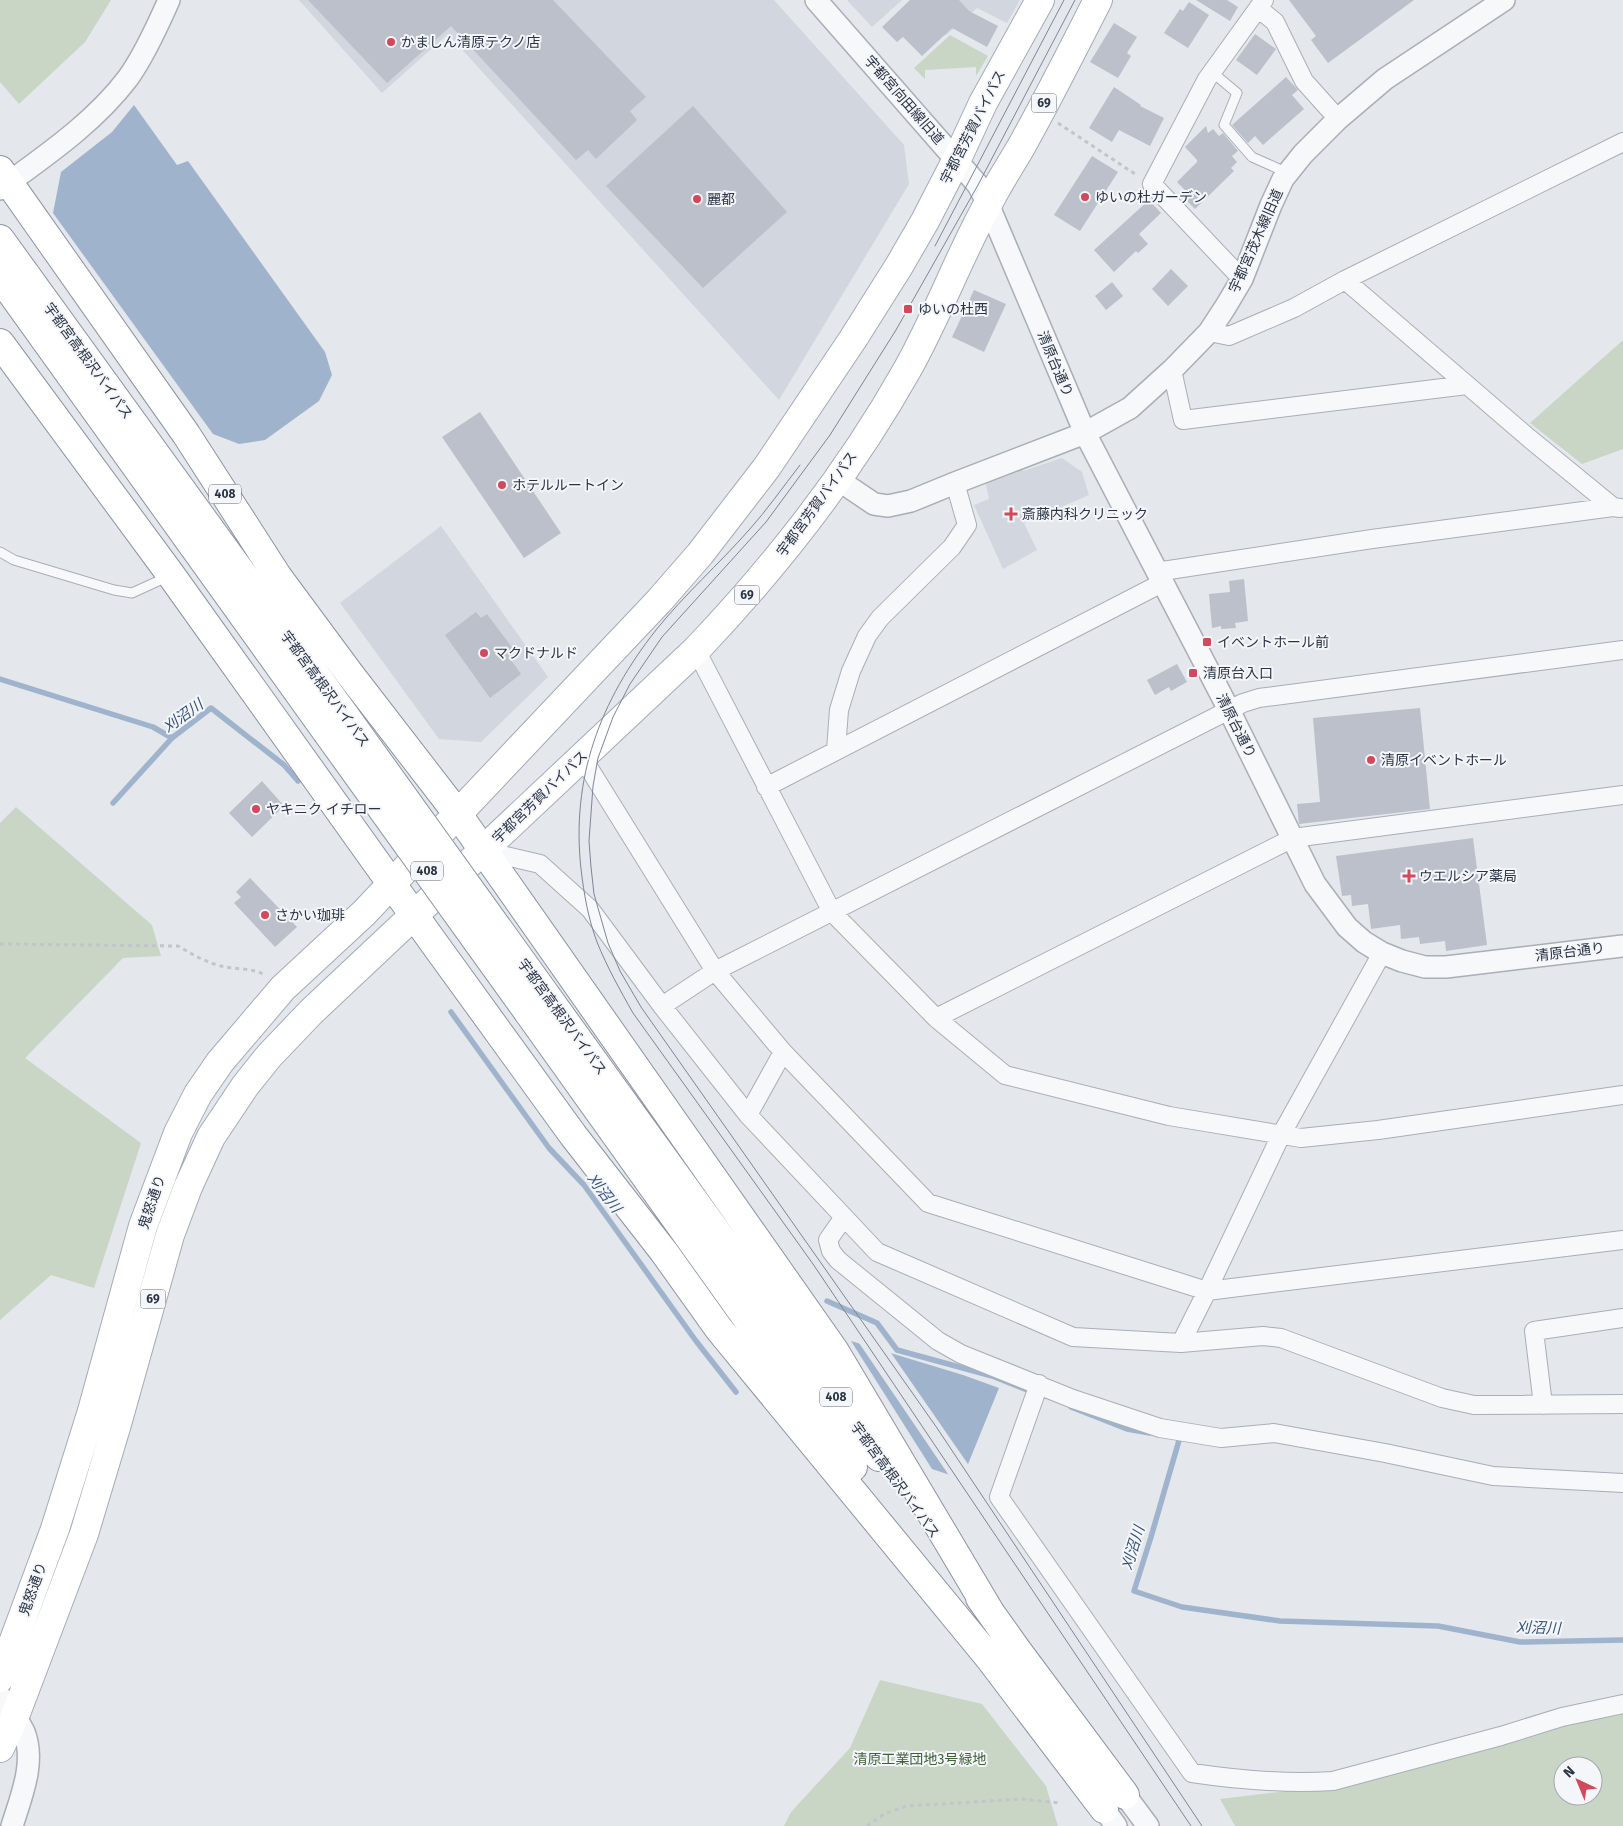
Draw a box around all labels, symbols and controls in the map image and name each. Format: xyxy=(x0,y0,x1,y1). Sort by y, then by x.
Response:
place label: かましん清原テクノ店 xyxy=(401,34,540,51)
marker: かましん清原テクノ店 xyxy=(385,36,397,48)
street label: 宇都宮向田線旧道 xyxy=(861,52,947,148)
street label: 宇都宮芳賀バイパス xyxy=(937,67,1009,187)
road number: 69 xyxy=(1032,94,1056,112)
street label: 宇都宮茂木線旧道 xyxy=(1225,186,1287,296)
place label: ゆいの杜ガーデン xyxy=(1095,189,1207,206)
place label: 麗都 xyxy=(707,191,735,208)
marker: ゆいの杜ガーデン xyxy=(1079,191,1091,203)
marker: 麗都 xyxy=(691,193,703,205)
street label: 宇都宮高根沢バイパス xyxy=(40,299,136,423)
place label: ゆいの杜西 xyxy=(918,301,988,318)
marker: ゆいの杜西 xyxy=(902,303,914,315)
street label: 清原台通り xyxy=(1034,328,1076,400)
street label: 宇都宮芳賀バイパス xyxy=(773,448,861,560)
place label: ホテルルートイン xyxy=(512,477,624,494)
marker: ホテルルートイン xyxy=(496,479,508,491)
road number: 408 xyxy=(209,484,241,504)
place label: 斎藤内科クリニック xyxy=(1022,506,1148,523)
marker: 斎藤内科クリニック xyxy=(1004,507,1018,521)
road number: 69 xyxy=(734,586,760,604)
street label: 宇都宮高根沢バイパス xyxy=(277,627,373,751)
place label: イベントホール前 xyxy=(1217,634,1329,651)
marker: イベントホール前 xyxy=(1201,636,1213,648)
place label: マクドナルド xyxy=(494,645,578,662)
marker: マクドナルド xyxy=(478,647,490,659)
place label: 清原台入口 xyxy=(1203,665,1273,682)
marker: 清原台入口 xyxy=(1187,667,1199,679)
street label: 清原台通り xyxy=(1213,691,1259,761)
water label: 刈沼川 xyxy=(160,694,208,737)
street label: 宇都宮芳賀バイパス xyxy=(489,747,591,847)
place label: 清原イベントホール xyxy=(1381,752,1507,769)
marker: 清原イベントホール xyxy=(1365,754,1377,766)
place label: ヤキニク イチロー xyxy=(266,801,382,818)
marker: ヤキニク イチロー xyxy=(250,803,262,815)
road number: 408 xyxy=(411,861,443,880)
place label: ウエルシア薬局 xyxy=(1419,868,1517,885)
marker: ウエルシア薬局 xyxy=(1403,870,1415,882)
place label: さかい珈琲 xyxy=(275,907,345,924)
marker: さかい珈琲 xyxy=(259,909,271,921)
street label: 清原台通り xyxy=(1534,939,1606,965)
street label: 宇都宮高根沢バイパス xyxy=(514,955,610,1079)
water label: 刈沼川 xyxy=(583,1170,626,1218)
street label: 鬼怒通り xyxy=(135,1173,169,1231)
road number: 69 xyxy=(140,1290,166,1308)
road number: 408 xyxy=(820,1388,852,1406)
street label: 宇都宮高根沢バイパス xyxy=(847,1418,943,1542)
water label: 刈沼川 xyxy=(1118,1522,1149,1572)
street label: 鬼怒通り xyxy=(15,1560,51,1618)
water label: 刈沼川 xyxy=(1515,1619,1563,1637)
park label: 清原工業団地3号緑地 xyxy=(854,1751,987,1768)
north arrow xyxy=(1553,1756,1603,1806)
text: N xyxy=(1560,1763,1579,1781)

